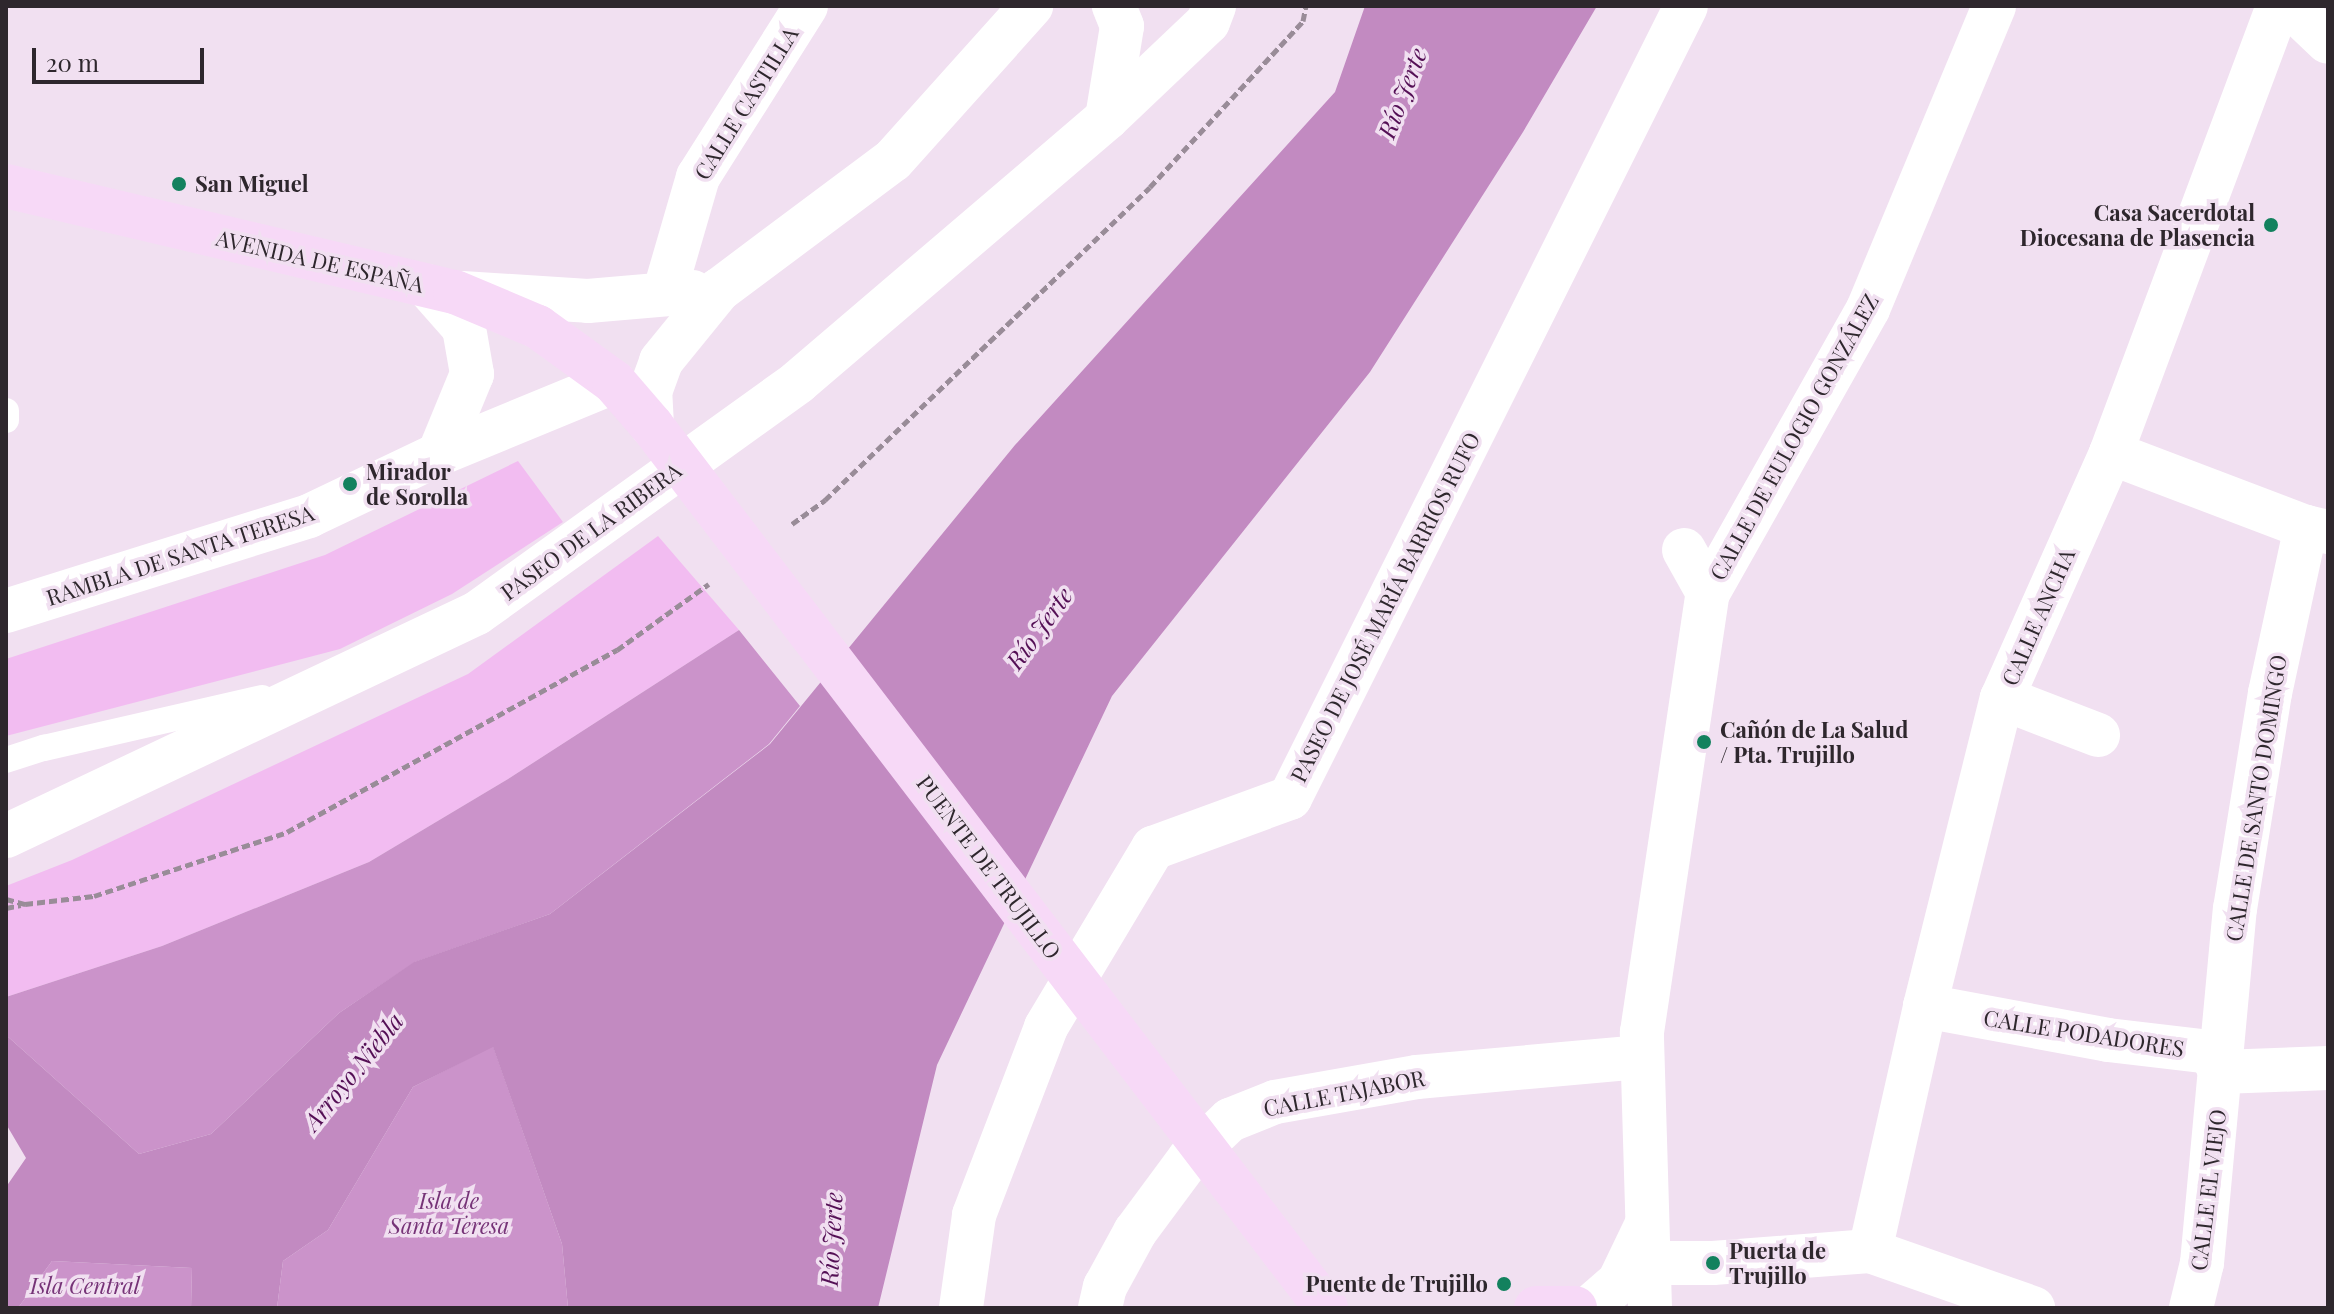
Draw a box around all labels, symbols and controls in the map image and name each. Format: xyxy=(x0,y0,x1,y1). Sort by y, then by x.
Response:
street label: CALLE CASTILLA xyxy=(688,22,804,184)
scale bar xyxy=(36,32,208,82)
water label: Río Jerte xyxy=(1372,44,1432,142)
text: 20 m xyxy=(46,46,99,78)
place label: San Miguel xyxy=(195,171,309,197)
marker: San Miguel xyxy=(170,175,188,193)
place label: Casa Sacerdotal Diocesana de Plasencia xyxy=(2020,199,2255,250)
marker: Casa Sacerdotal Diocesana de Plasencia xyxy=(2262,216,2280,234)
street label: AVENIDA DE ESPAÑA xyxy=(214,224,426,298)
street label: CALLE DE EULOGIO GONZÁLEZ xyxy=(1704,289,1884,585)
street label: PASEO DE JOSÉ MARÍA BARRIOS RUFO xyxy=(1285,428,1485,786)
street label: PASEO DE LA RIBERA xyxy=(496,457,686,605)
place label: Mirador de Sorolla xyxy=(366,458,468,510)
marker: Mirador de Sorolla xyxy=(341,475,359,493)
street label: RAMBLA DE SANTA TERESA xyxy=(43,499,317,611)
street label: CALLE ANCHA xyxy=(1996,544,2080,690)
water label: Río Jerte xyxy=(1000,582,1078,674)
street label: CALLE DE SANTO DOMINGO xyxy=(2220,653,2292,943)
place label: Cañón de La Salud / Pta. Trujillo xyxy=(1720,716,1908,768)
marker: Cañón de La Salud / Pta. Trujillo xyxy=(1695,733,1713,751)
street label: PUENTE DE TRUJILLO xyxy=(911,770,1067,964)
street label: CALLE PODADORES xyxy=(1982,1004,2186,1062)
water label: Arroyo Niebla xyxy=(297,1007,409,1135)
street label: CALLE TAJABOR xyxy=(1261,1064,1427,1122)
street label: CALLE EL VIEJO xyxy=(2185,1107,2231,1273)
park label: Isla de Santa Teresa xyxy=(389,1187,509,1238)
water label: Río Jerte xyxy=(814,1191,848,1287)
place label: Puerta de Trujillo xyxy=(1729,1237,1826,1288)
marker: Puerta de Trujillo xyxy=(1704,1254,1722,1272)
place label: Puente de Trujillo xyxy=(1305,1271,1488,1297)
park label: Isla Central xyxy=(30,1273,140,1299)
marker: Puente de Trujillo xyxy=(1495,1275,1513,1293)

